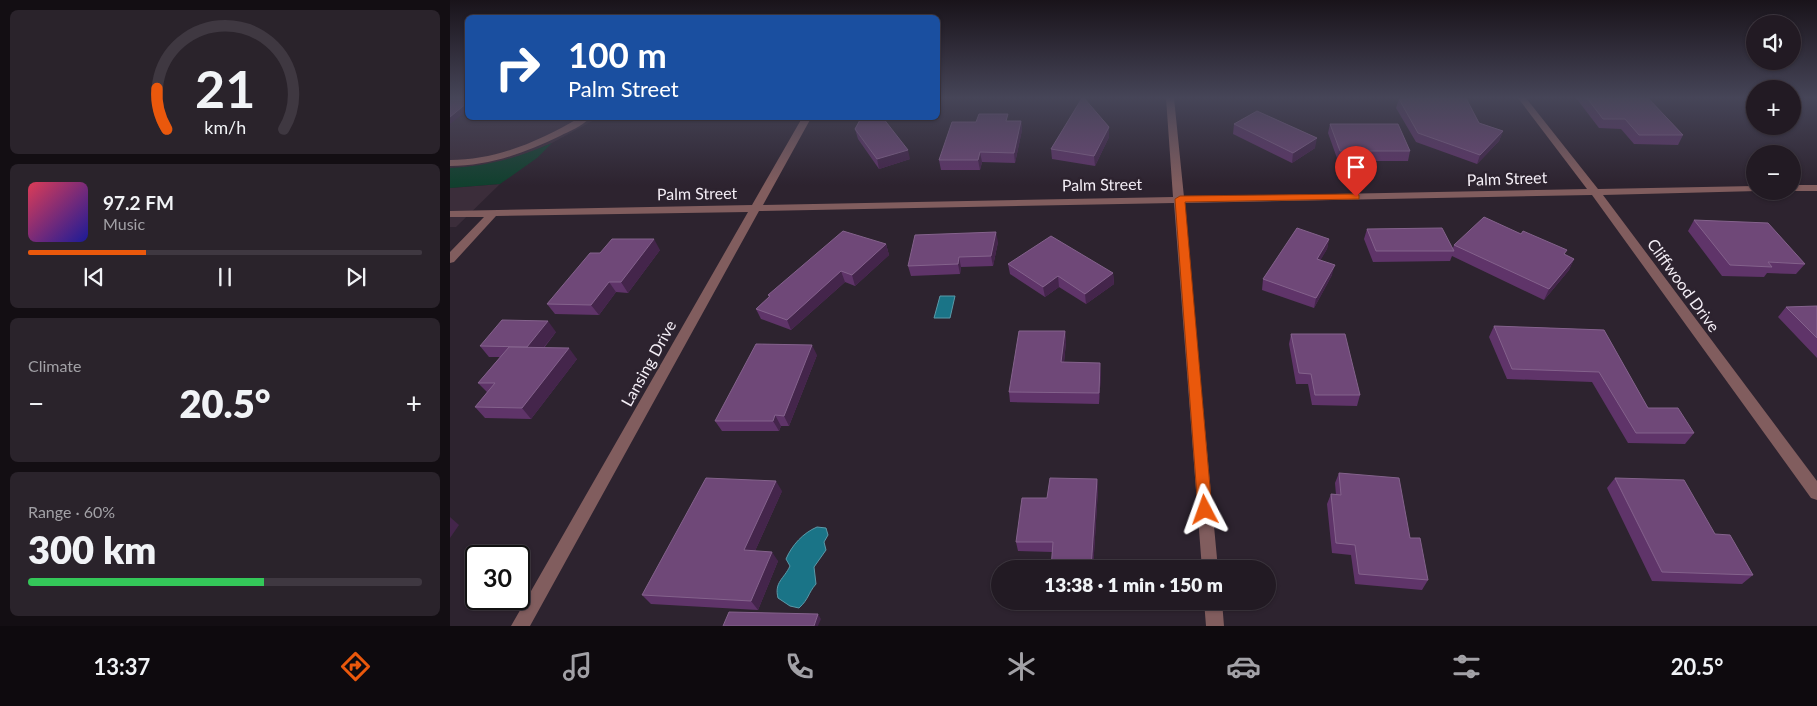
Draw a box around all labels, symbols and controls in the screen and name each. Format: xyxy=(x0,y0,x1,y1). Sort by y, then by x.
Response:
map controls xyxy=(1746,15,1801,200)
button: sound xyxy=(1746,15,1801,70)
text: 100 m xyxy=(568,33,667,75)
icon: right xyxy=(485,35,550,100)
text: 21 xyxy=(195,57,255,119)
text: Palm Street xyxy=(568,75,679,102)
button: + xyxy=(1746,80,1801,135)
text: km/h xyxy=(204,116,246,138)
button: − xyxy=(1746,145,1801,200)
pin xyxy=(1335,146,1377,197)
icon: arrive xyxy=(1342,153,1370,181)
street label: Palm Street xyxy=(1466,167,1548,189)
street label: Palm Street xyxy=(1062,174,1143,194)
street label: Palm Street xyxy=(657,183,738,203)
text: 97.2 FM xyxy=(103,191,174,214)
text: Music xyxy=(103,214,145,233)
street label: Cliffwood Drive xyxy=(1644,235,1724,335)
icon: previous xyxy=(80,263,108,291)
icon: pause xyxy=(211,263,239,291)
icon: next xyxy=(342,263,370,291)
street label: Lansing Drive xyxy=(617,317,679,409)
text: Climate xyxy=(28,356,81,375)
text: 20.5° xyxy=(179,380,271,426)
text: − xyxy=(28,386,44,420)
text: + xyxy=(406,386,422,420)
position arrow xyxy=(1178,483,1230,535)
text: Range · 60% xyxy=(28,502,115,521)
text: 300 km xyxy=(28,526,156,572)
speed limit sign: 30 xyxy=(465,545,530,610)
text: 13:38 · 1 min · 150 m xyxy=(1044,573,1223,596)
icon: directions xyxy=(338,649,373,684)
icon: music xyxy=(560,649,595,684)
icon: phone xyxy=(782,649,817,684)
icon: climate xyxy=(1004,649,1039,684)
icon: car xyxy=(1226,649,1261,684)
icon: filters xyxy=(1449,649,1484,684)
text: 13:37 xyxy=(94,653,150,680)
text: 20.5° xyxy=(1671,653,1723,680)

